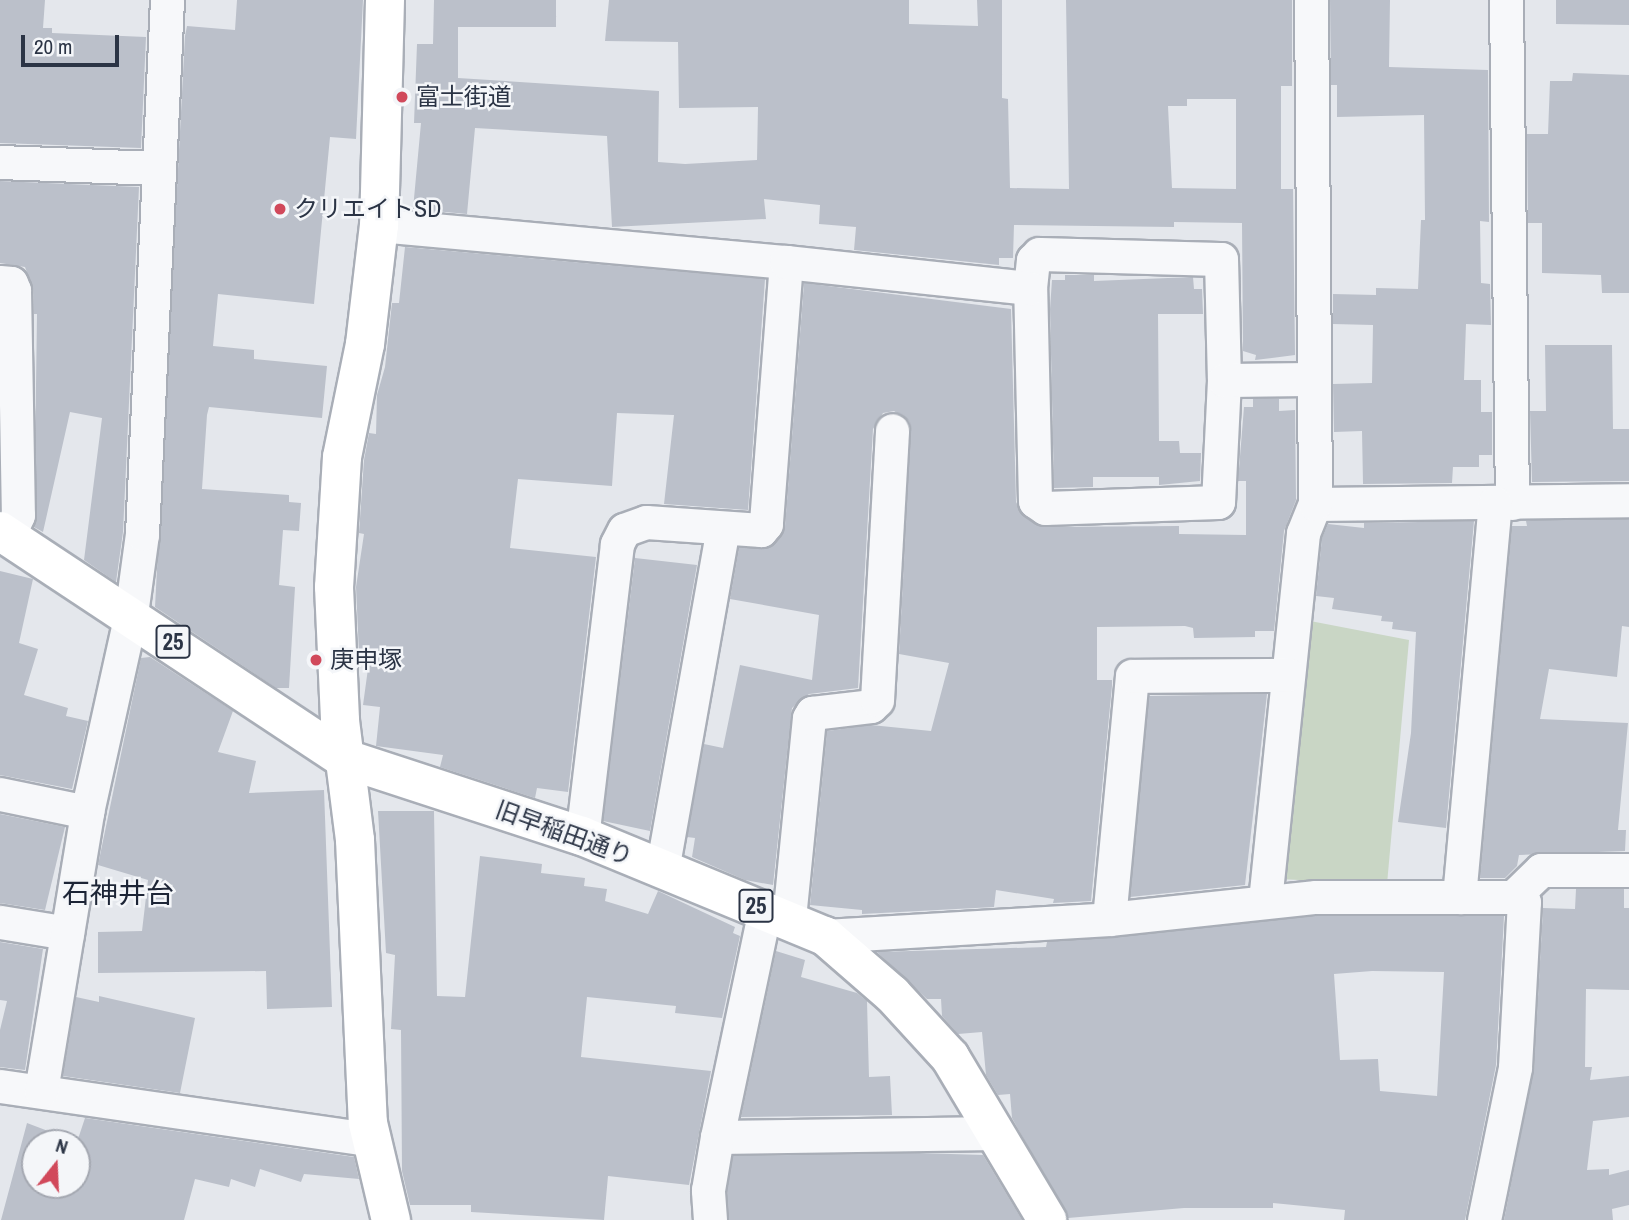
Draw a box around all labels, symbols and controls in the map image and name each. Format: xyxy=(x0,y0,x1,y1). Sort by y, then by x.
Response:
scale bar xyxy=(24,21,122,65)
text: 20 m xyxy=(34,32,72,61)
place label: 富士街道 xyxy=(416,83,512,111)
marker: 富士街道 xyxy=(394,89,410,105)
place label: クリエイトSD xyxy=(294,195,441,223)
marker: クリエイトSD xyxy=(272,201,288,217)
road number: 25 xyxy=(156,622,190,662)
place label: 庚申塚 xyxy=(330,646,402,674)
marker: 庚申塚 xyxy=(308,652,324,668)
street label: 旧早稲田通り xyxy=(491,795,637,871)
district label: 石神井台 xyxy=(62,876,174,910)
road number: 25 xyxy=(738,886,774,925)
north arrow xyxy=(21,1129,91,1199)
text: N xyxy=(53,1132,71,1160)

